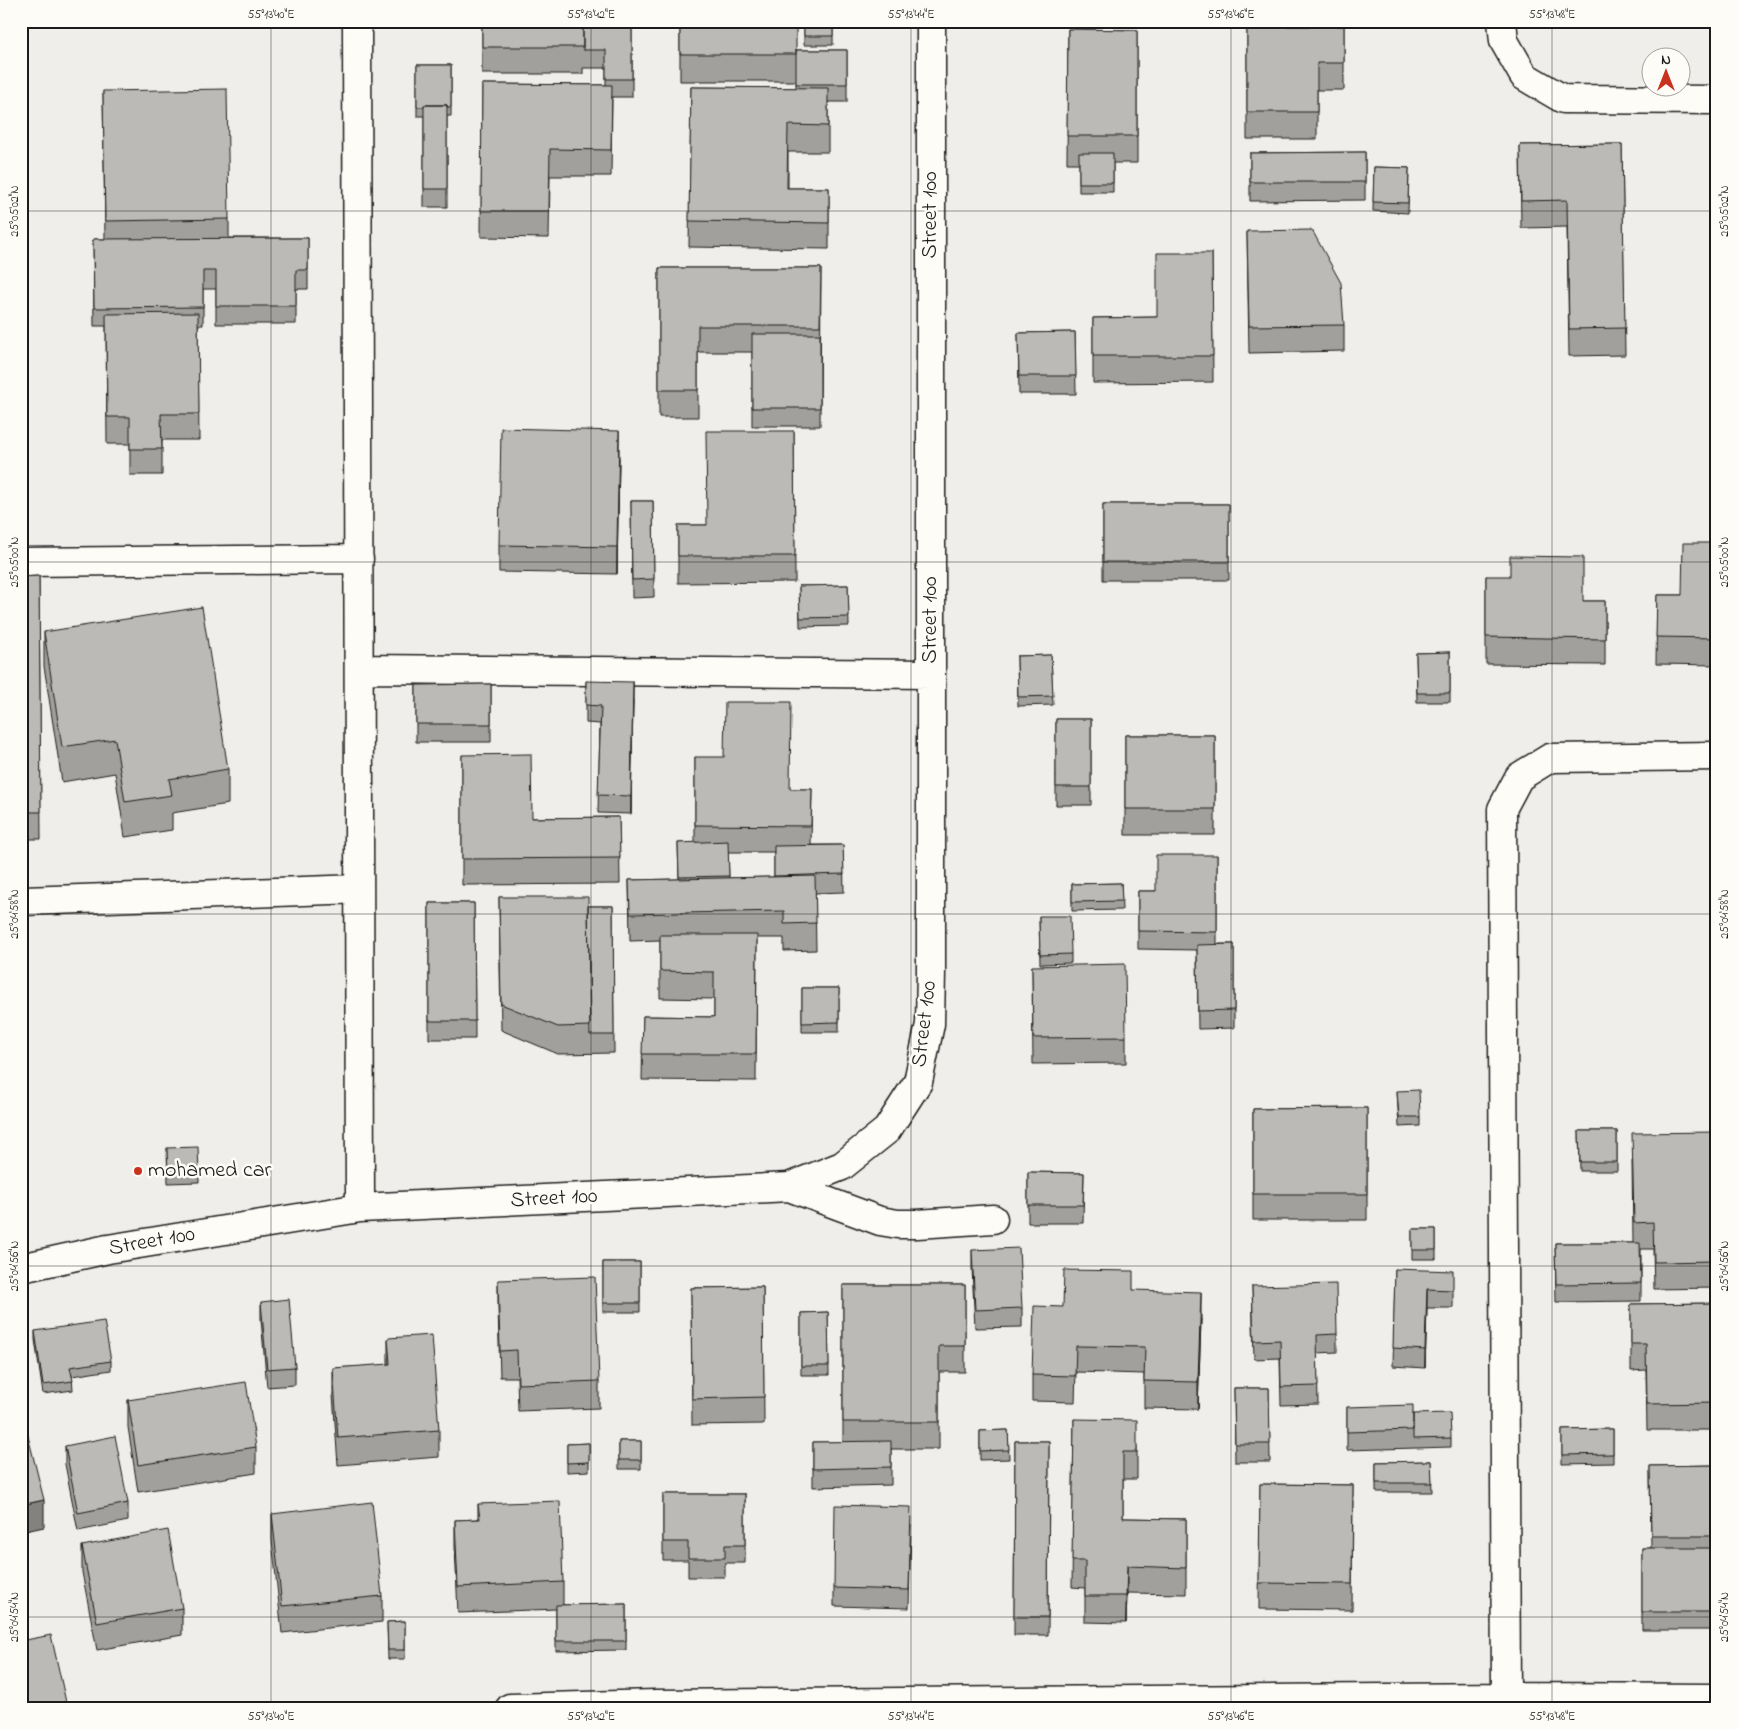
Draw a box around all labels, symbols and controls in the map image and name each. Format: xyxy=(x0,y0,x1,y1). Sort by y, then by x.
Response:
text: 55°13'40"E xyxy=(247,6,295,24)
text: 55°13'42"E xyxy=(567,6,615,24)
text: 55°13'44"E xyxy=(888,6,934,24)
text: 55°13'46"E xyxy=(1207,6,1255,24)
text: 55°13'48"E xyxy=(1529,6,1575,24)
north arrow xyxy=(1640,48,1690,98)
text: N xyxy=(1661,50,1671,71)
street label: Street 100 xyxy=(915,172,947,258)
text: 25°05'02"N xyxy=(6,185,24,237)
text: 25°05'02"N xyxy=(1716,185,1734,237)
text: 25°05'00"N xyxy=(6,537,24,587)
text: 25°05'00"N xyxy=(1716,537,1734,587)
street label: Street 100 xyxy=(915,577,947,663)
text: 25°04'58"N xyxy=(6,889,24,939)
text: 25°04'58"N xyxy=(1716,889,1734,939)
street label: Street 100 xyxy=(904,979,946,1069)
place label: mohamed car xyxy=(148,1155,272,1187)
marker: mohamed car xyxy=(132,1165,144,1177)
street label: Street 100 xyxy=(510,1181,598,1217)
street label: Street 100 xyxy=(106,1219,198,1265)
text: 25°04'56"N xyxy=(6,1241,24,1291)
text: 25°04'56"N xyxy=(1716,1241,1734,1291)
text: 25°04'54"N xyxy=(6,1592,24,1642)
text: 25°04'54"N xyxy=(1716,1592,1734,1642)
text: 55°13'40"E xyxy=(247,1708,295,1726)
text: 55°13'42"E xyxy=(567,1708,615,1726)
text: 55°13'44"E xyxy=(888,1708,934,1726)
text: 55°13'46"E xyxy=(1207,1708,1255,1726)
text: 55°13'48"E xyxy=(1529,1708,1575,1726)

